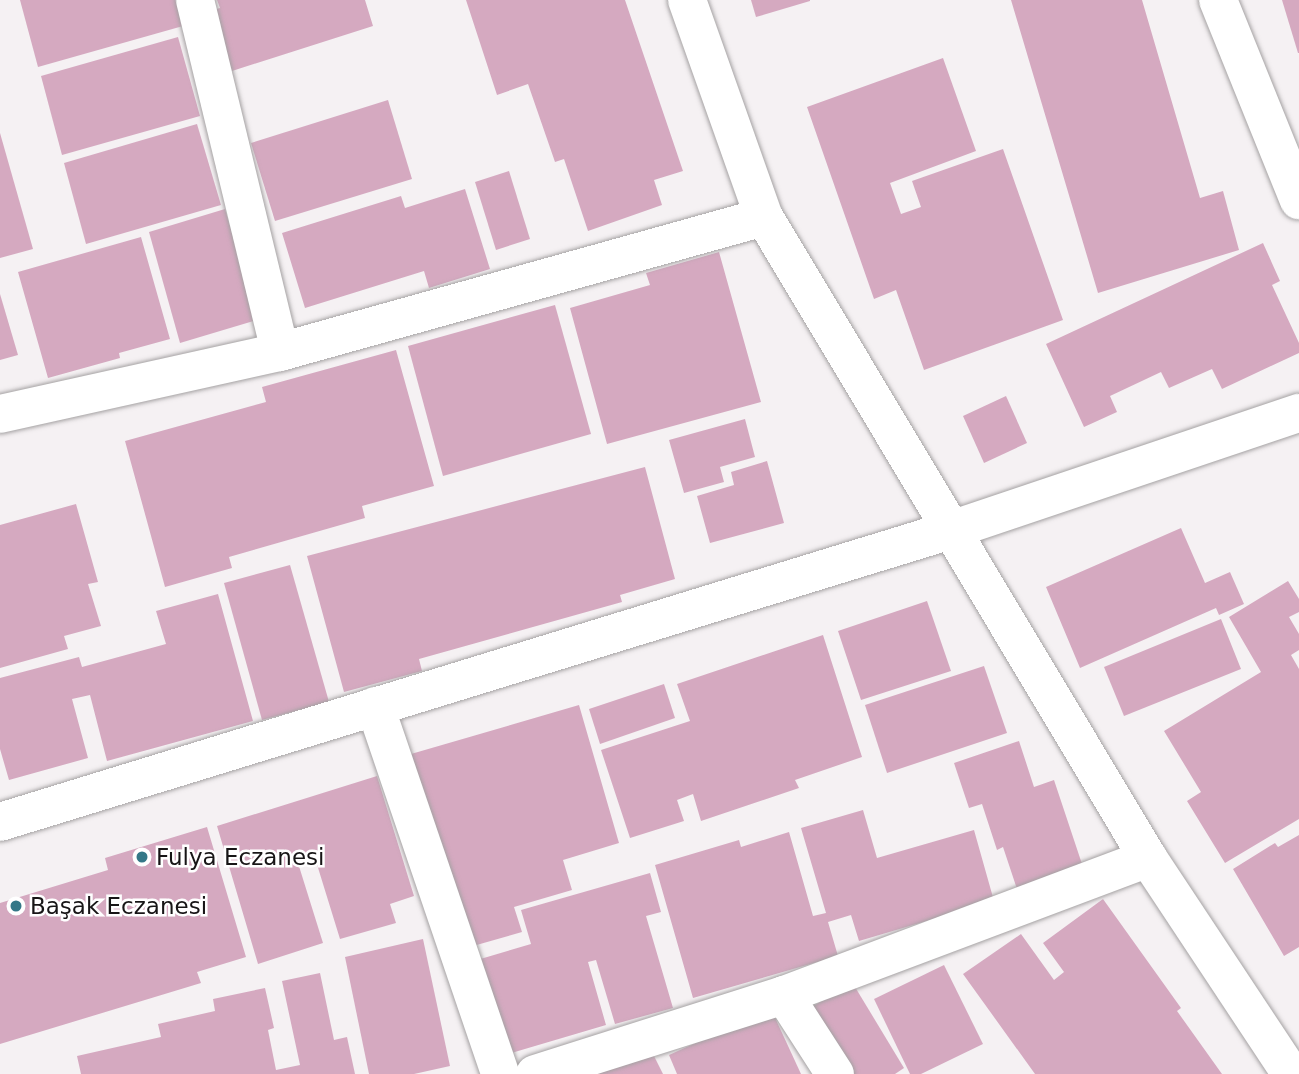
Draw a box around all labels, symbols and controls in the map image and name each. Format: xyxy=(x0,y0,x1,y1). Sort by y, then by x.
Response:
place label: Fulya Eczanesi xyxy=(156,843,324,871)
marker: Fulya Eczanesi xyxy=(134,849,150,865)
place label: Başak Eczanesi xyxy=(30,892,207,920)
marker: Başak Eczanesi xyxy=(8,898,24,914)

